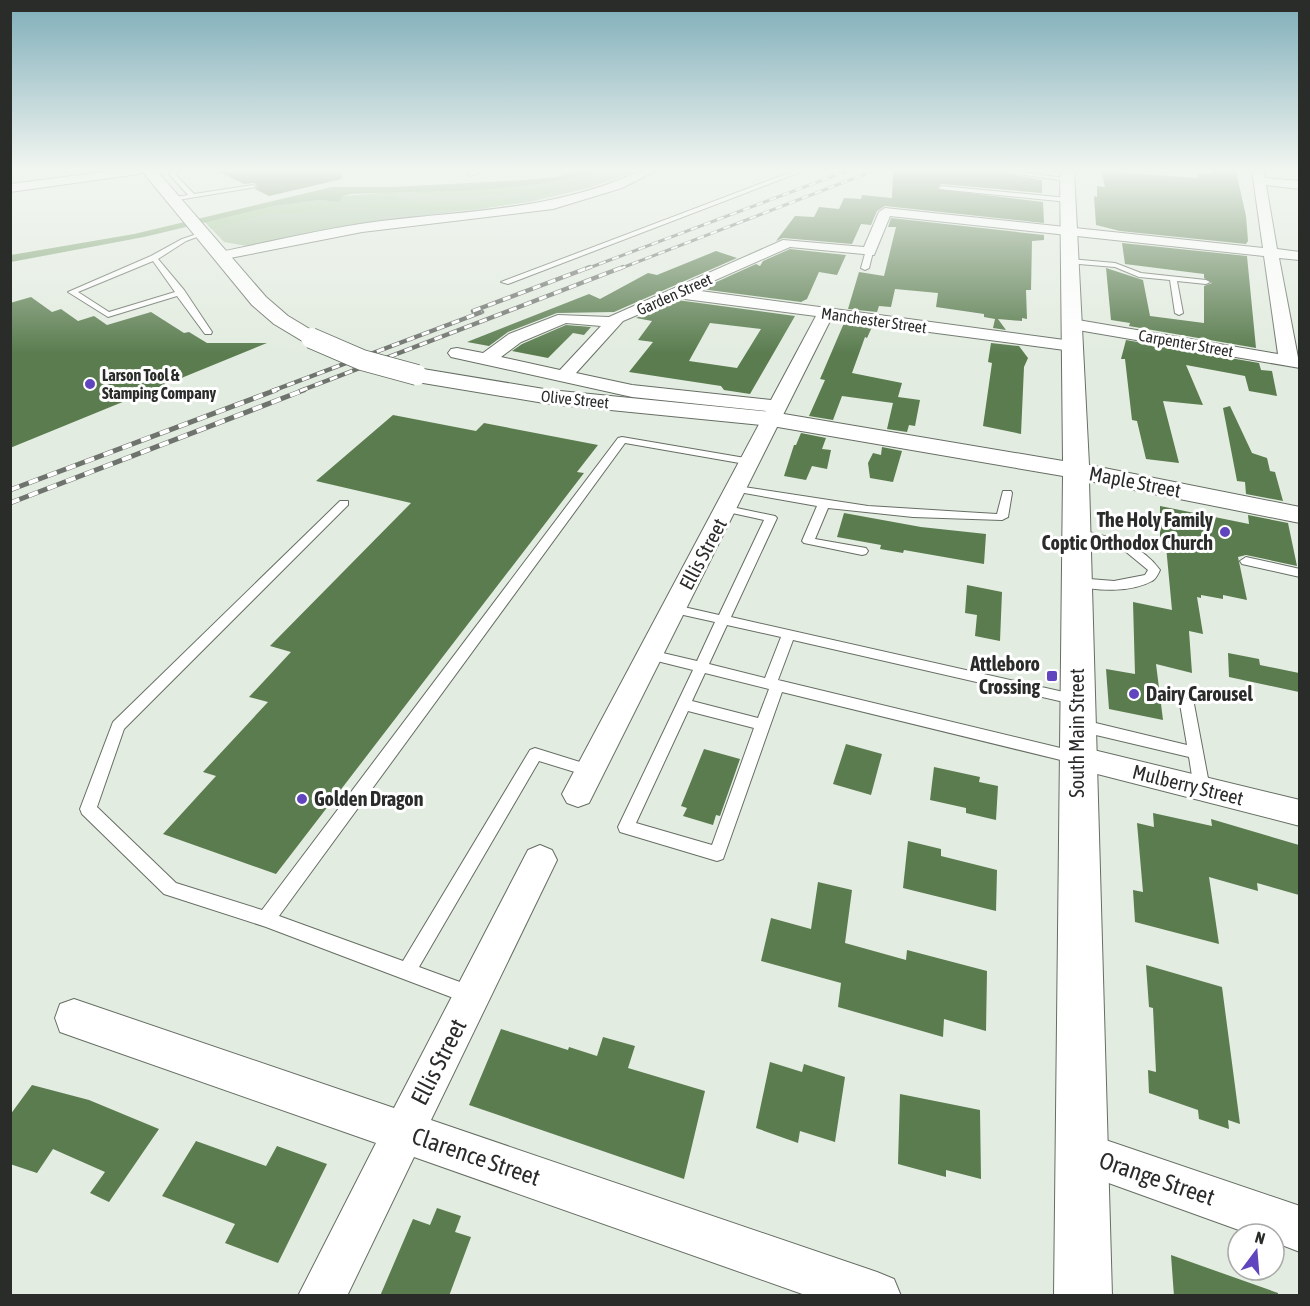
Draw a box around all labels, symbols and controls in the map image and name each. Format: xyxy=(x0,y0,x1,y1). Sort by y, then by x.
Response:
street label: Garden Street xyxy=(634,269,715,319)
street label: Manchester Street xyxy=(820,304,928,336)
street label: Carpenter Street xyxy=(1137,326,1235,361)
place label: Larson Tool & Stamping Company xyxy=(102,366,216,402)
marker: Larson Tool & Stamping Company xyxy=(83,377,97,391)
street label: Olive Street xyxy=(540,386,610,412)
street label: Maple Street xyxy=(1087,461,1183,502)
place label: The Holy Family Coptic Orthodox Church xyxy=(1042,508,1214,554)
street label: Ellis Street xyxy=(674,514,731,593)
marker: The Holy Family Coptic Orthodox Church xyxy=(1218,525,1232,539)
place label: Attleboro Crossing xyxy=(969,652,1040,698)
street label: South Main Street xyxy=(1065,668,1088,798)
marker: Attleboro Crossing xyxy=(1045,669,1059,683)
place label: Dairy Carousel xyxy=(1146,682,1253,705)
marker: Dairy Carousel xyxy=(1127,687,1141,701)
street label: Mulberry Street xyxy=(1130,760,1246,809)
place label: Golden Dragon xyxy=(314,787,423,810)
marker: Golden Dragon xyxy=(295,792,309,806)
street label: Ellis Street xyxy=(405,1014,472,1109)
street label: Clarence Street xyxy=(409,1122,544,1191)
street label: Orange Street xyxy=(1096,1146,1218,1211)
north arrow xyxy=(1226,1222,1286,1282)
text: N xyxy=(1253,1228,1267,1248)

